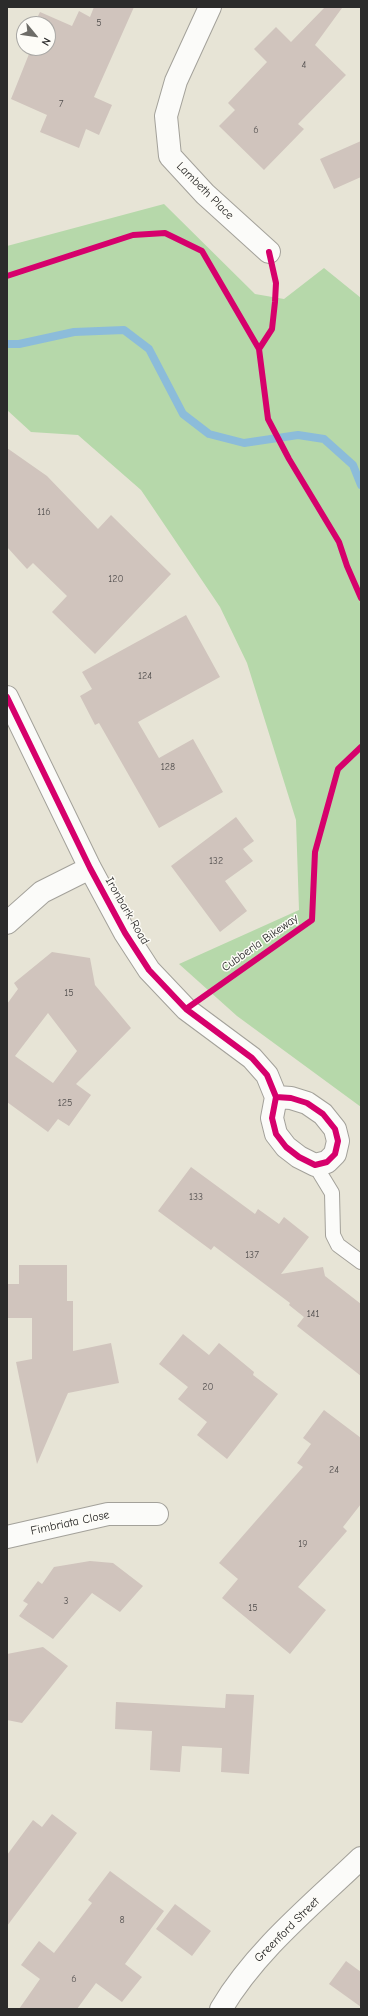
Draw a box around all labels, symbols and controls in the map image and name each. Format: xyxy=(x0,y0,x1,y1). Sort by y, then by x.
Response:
north arrow xyxy=(16,16,56,56)
house number: 5 xyxy=(96,17,102,29)
text: N xyxy=(39,35,53,48)
house number: 4 xyxy=(302,59,306,71)
house number: 7 xyxy=(59,98,63,110)
house number: 6 xyxy=(253,124,259,136)
street label: Lambeth Place xyxy=(173,159,237,223)
house number: 116 xyxy=(37,506,51,518)
house number: 120 xyxy=(108,573,124,585)
house number: 124 xyxy=(138,670,152,682)
house number: 128 xyxy=(161,761,175,773)
house number: 132 xyxy=(209,855,223,867)
street label: Ironbark Road xyxy=(102,875,152,947)
street label: Cubberla Bikeway xyxy=(219,911,301,975)
house number: 15 xyxy=(64,987,74,999)
house number: 125 xyxy=(58,1097,72,1109)
house number: 133 xyxy=(189,1191,203,1203)
house number: 137 xyxy=(245,1249,259,1261)
house number: 141 xyxy=(307,1308,319,1320)
house number: 20 xyxy=(202,1381,214,1393)
house number: 24 xyxy=(329,1464,339,1476)
street label: Fimbriata Close xyxy=(29,1508,111,1538)
house number: 19 xyxy=(298,1538,308,1550)
house number: 3 xyxy=(63,1595,69,1607)
house number: 15 xyxy=(248,1602,258,1614)
street label: Greenford Street xyxy=(251,1894,323,1966)
house number: 8 xyxy=(119,1914,125,1926)
house number: 6 xyxy=(71,1973,77,1985)

